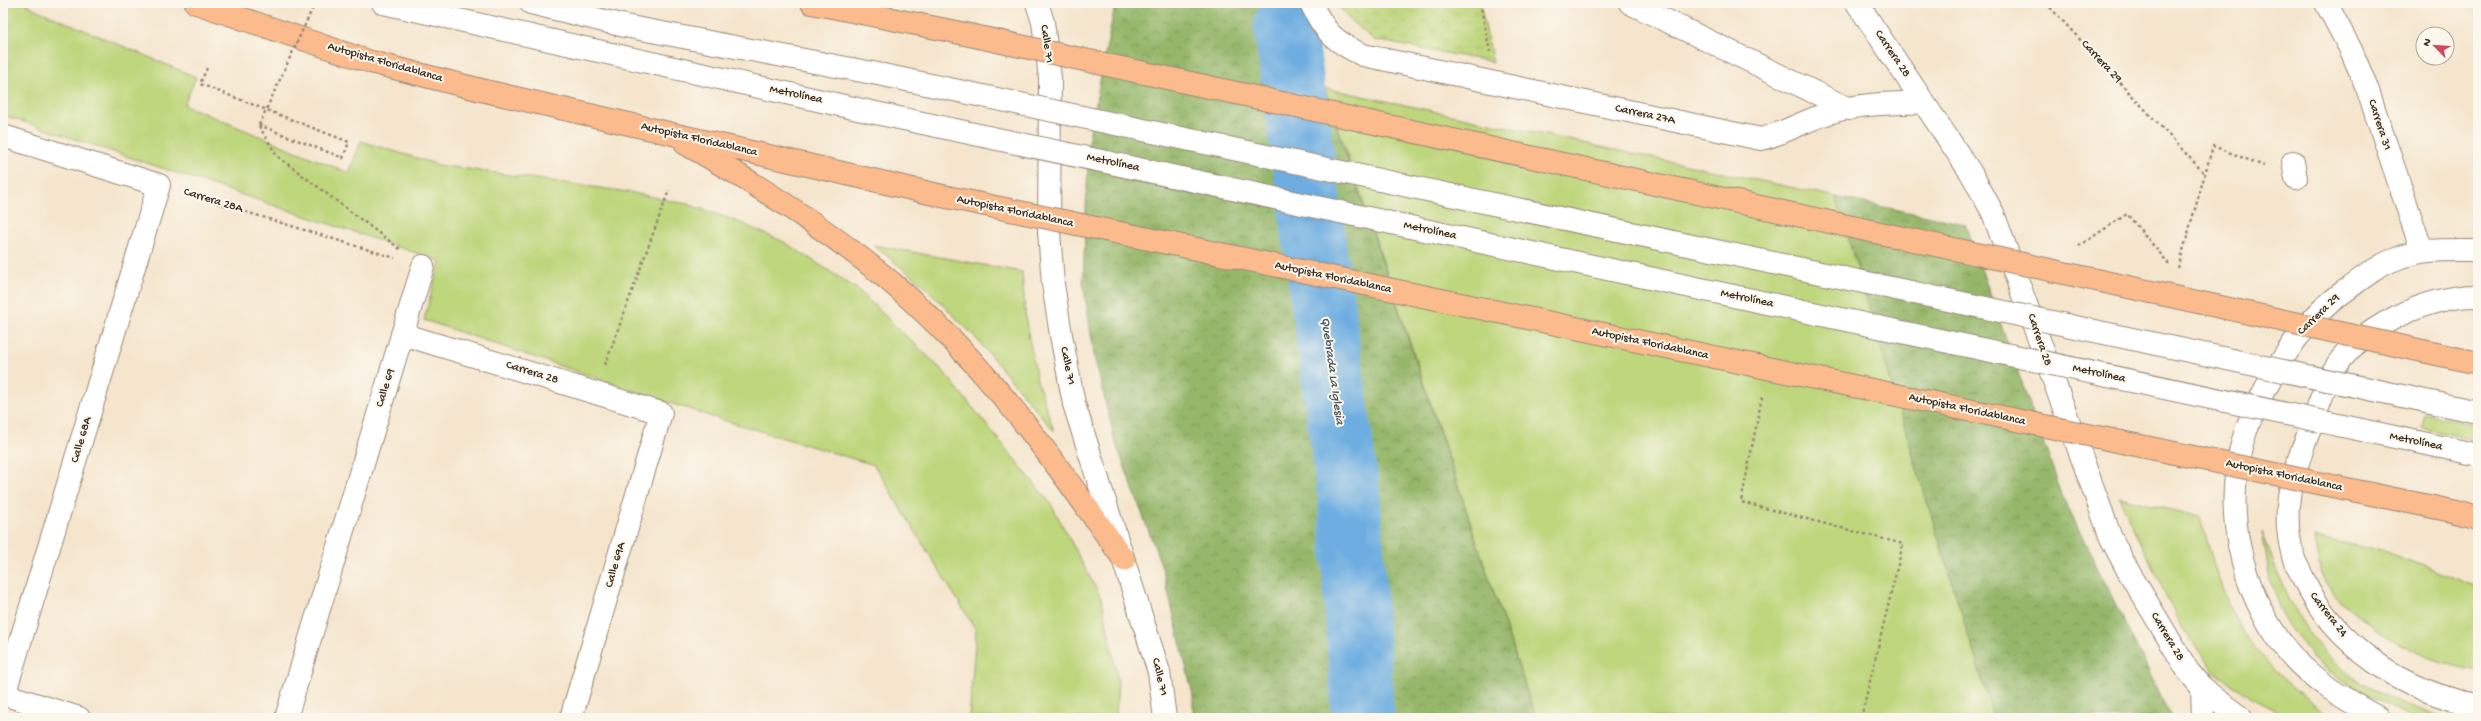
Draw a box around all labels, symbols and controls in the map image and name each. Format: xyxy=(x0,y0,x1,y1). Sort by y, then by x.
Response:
street label: Calle 71 xyxy=(1036,24,1056,64)
north arrow xyxy=(2415,26,2455,66)
street label: Carrera 28 xyxy=(1871,28,1913,81)
text: N xyxy=(2421,37,2435,48)
street label: Carrera 29 xyxy=(2078,38,2124,86)
street label: Autopista Floridablanca xyxy=(326,40,444,86)
street label: Metrolínea xyxy=(768,83,824,107)
street label: Carrera 31 xyxy=(2364,98,2394,152)
street label: Carrera 27A xyxy=(1614,102,1677,128)
street label: Autopista Floridablanca xyxy=(640,120,759,160)
street label: Metrolínea xyxy=(1085,151,1141,175)
street label: Carrera 28A xyxy=(182,185,245,217)
street label: Autopista Floridablanca xyxy=(955,193,1075,231)
street label: Metrolínea xyxy=(1402,219,1458,243)
street label: Autopista Floridablanca xyxy=(1273,259,1393,297)
street label: Metrolínea xyxy=(1719,287,1775,311)
street label: Carrera 29 xyxy=(2295,291,2343,339)
street label: Carrera 28 xyxy=(2024,312,2055,368)
water label: Quebrada La Iglesia xyxy=(1317,316,1347,426)
street label: Autopista Floridablanca xyxy=(1590,325,1710,363)
street label: Calle 71 xyxy=(1056,346,1078,386)
street label: Carrera 28 xyxy=(504,358,560,388)
street label: Metrolínea xyxy=(2071,362,2127,386)
street label: Calle 69 xyxy=(374,367,398,409)
street label: Autopista Floridablanca xyxy=(1907,391,2027,429)
street label: Calle 68A xyxy=(68,414,96,465)
street label: Metrolínea xyxy=(2388,430,2444,454)
street label: Autopista Floridablanca xyxy=(2224,457,2344,495)
street label: Calle 69A xyxy=(603,540,629,589)
street label: Carrera 24 xyxy=(2306,590,2350,641)
street label: Carrera 28 xyxy=(2147,610,2187,664)
street label: Calle 71 xyxy=(1148,657,1170,698)

